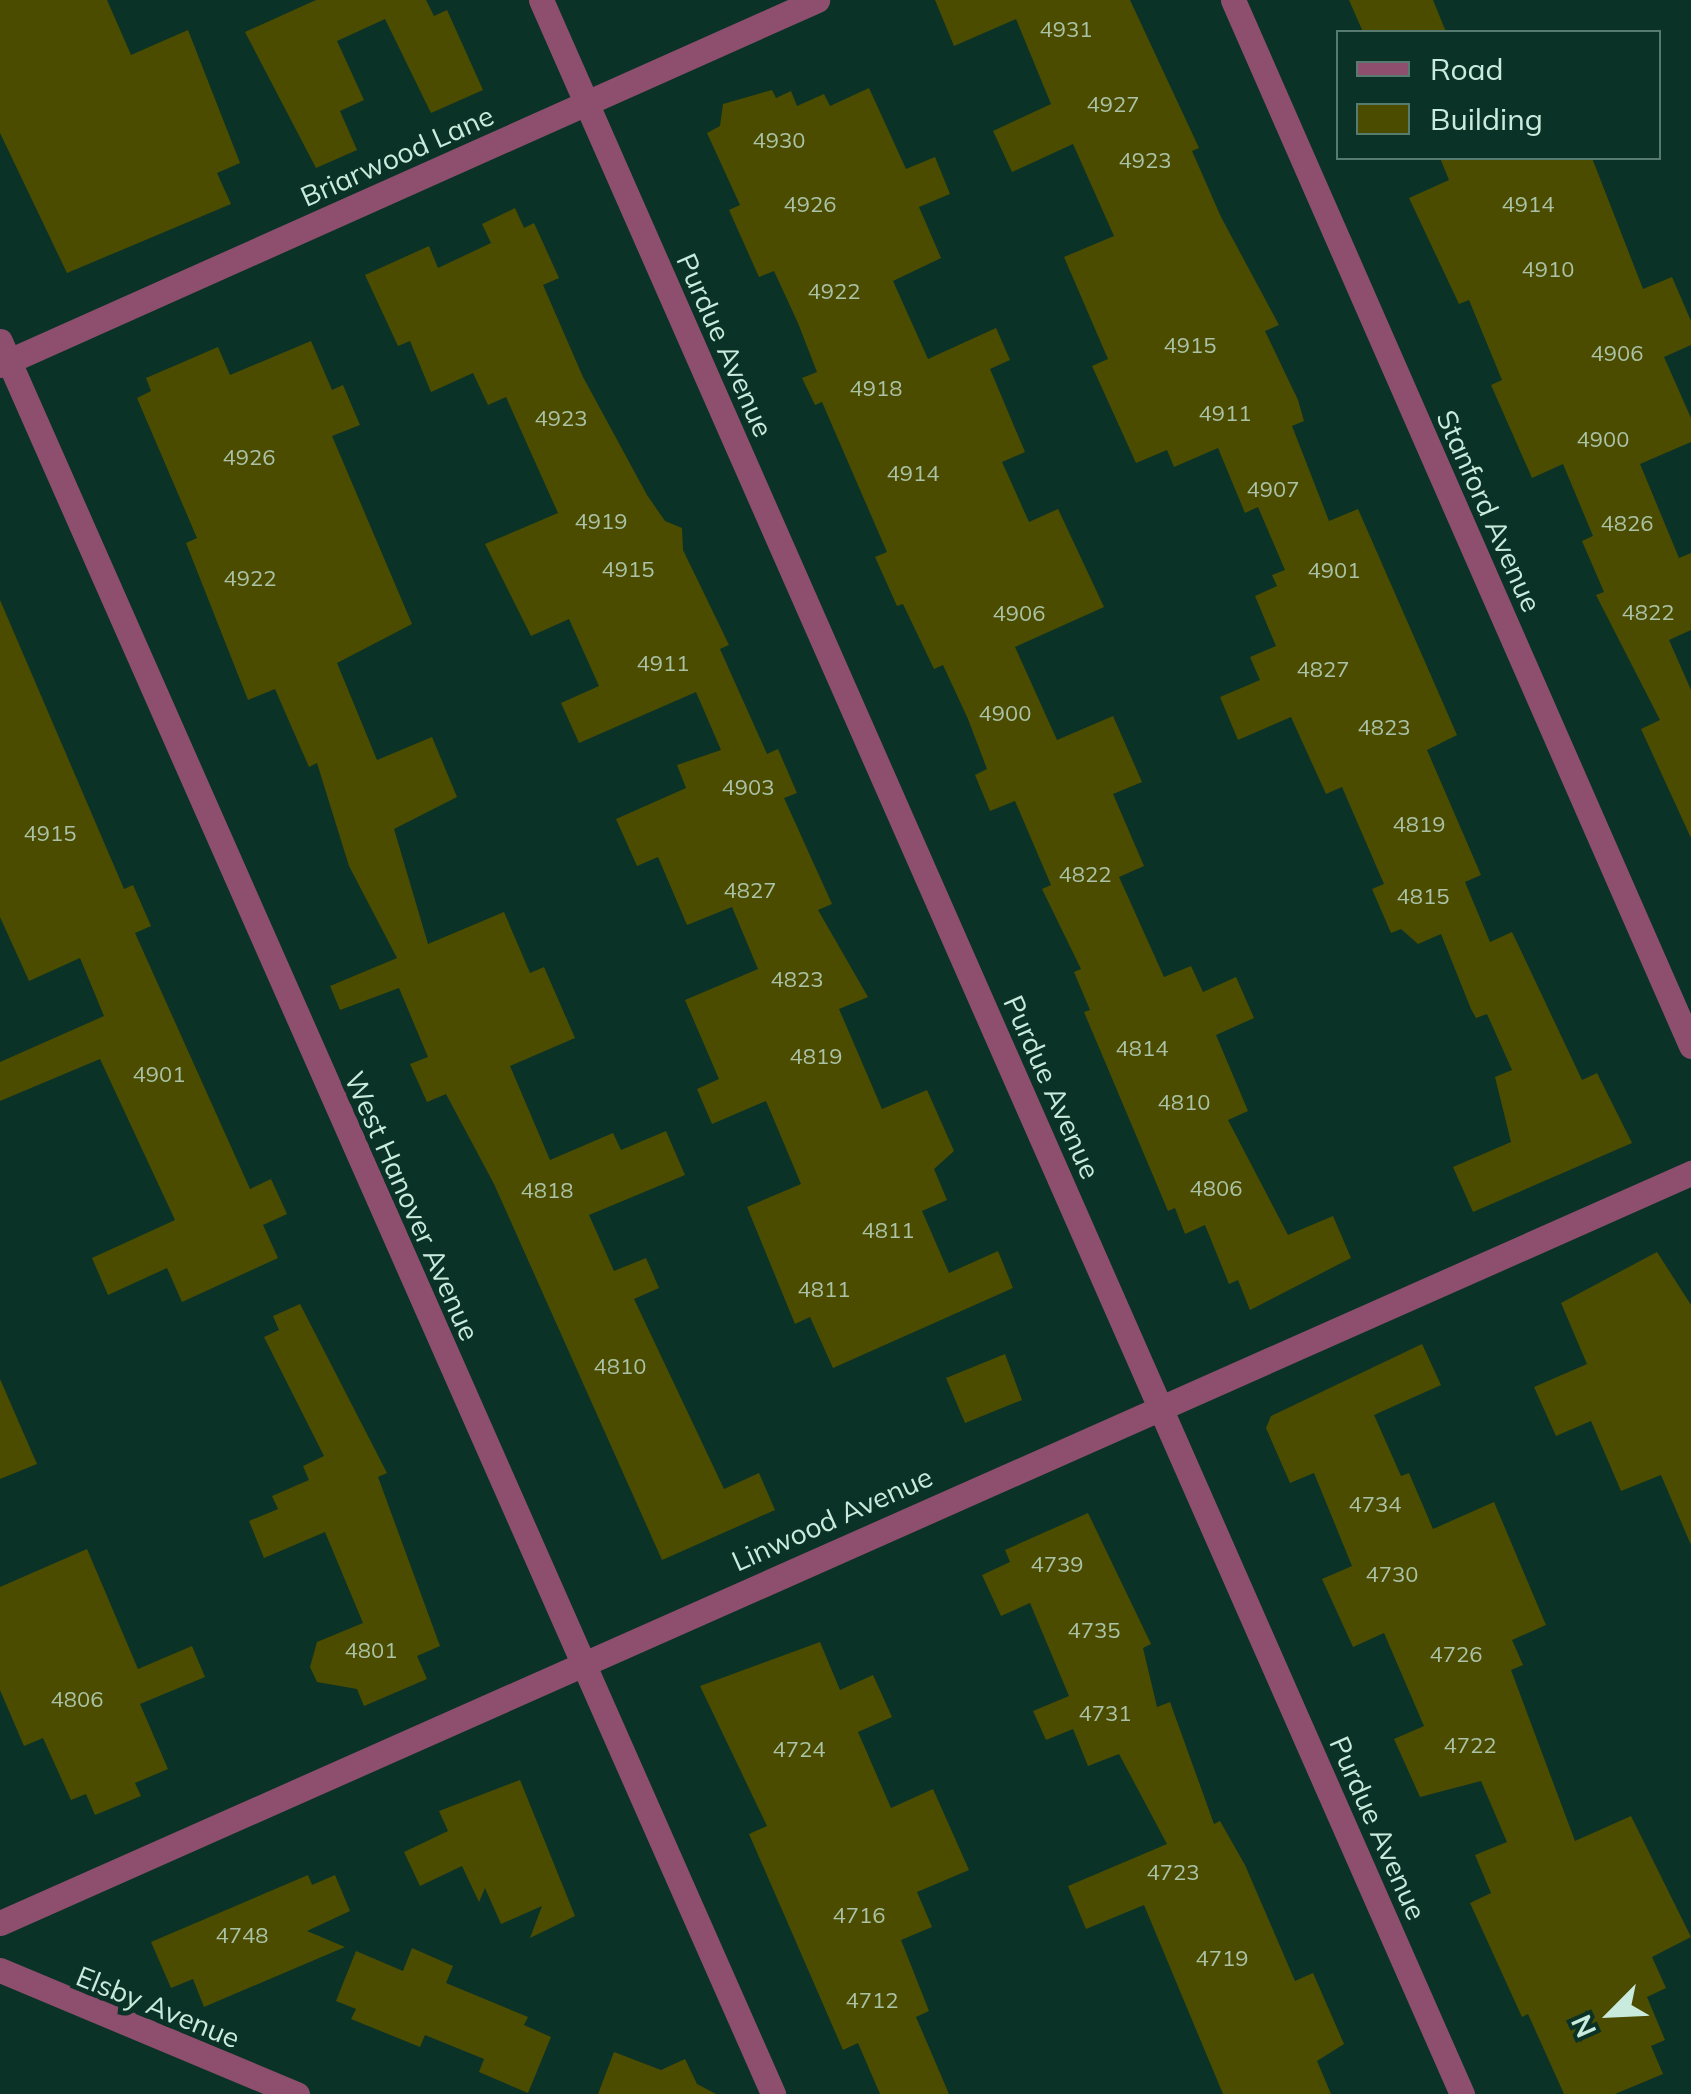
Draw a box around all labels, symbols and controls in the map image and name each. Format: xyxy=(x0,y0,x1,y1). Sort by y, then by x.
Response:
house number: 4931 xyxy=(1040,17,1092,43)
legend xyxy=(1336,30,1661,160)
text: Road xyxy=(1430,50,1504,88)
house number: 4927 xyxy=(1087,92,1139,118)
street label: Briarwood Lane xyxy=(295,98,499,214)
text: Building xyxy=(1430,100,1543,138)
house number: 4930 xyxy=(753,128,805,154)
house number: 4923 xyxy=(1119,148,1171,174)
house number: 4926 xyxy=(784,192,836,218)
house number: 4914 xyxy=(1502,192,1554,218)
street label: Purdue Avenue xyxy=(670,248,780,442)
house number: 4910 xyxy=(1522,257,1574,283)
house number: 4922 xyxy=(808,279,860,305)
house number: 4915 xyxy=(1164,333,1216,359)
house number: 4906 xyxy=(1591,341,1643,367)
house number: 4918 xyxy=(850,376,902,402)
house number: 4911 xyxy=(1199,401,1251,427)
street label: Stanford Avenue xyxy=(1430,405,1548,617)
house number: 4923 xyxy=(535,406,587,432)
house number: 4900 xyxy=(1577,427,1629,453)
house number: 4926 xyxy=(223,445,275,471)
house number: 4914 xyxy=(887,461,939,487)
house number: 4907 xyxy=(1247,477,1299,503)
house number: 4919 xyxy=(575,509,627,535)
house number: 4826 xyxy=(1601,511,1653,537)
house number: 4915 xyxy=(602,557,654,583)
house number: 4901 xyxy=(1308,558,1360,584)
house number: 4922 xyxy=(224,566,276,592)
house number: 4822 xyxy=(1622,600,1674,626)
house number: 4906 xyxy=(993,601,1045,627)
house number: 4911 xyxy=(637,651,689,677)
house number: 4827 xyxy=(1297,657,1349,683)
house number: 4900 xyxy=(979,701,1031,727)
house number: 4823 xyxy=(1358,715,1410,741)
house number: 4903 xyxy=(722,775,774,801)
house number: 4819 xyxy=(1393,812,1445,838)
house number: 4915 xyxy=(24,821,76,847)
house number: 4822 xyxy=(1059,862,1111,888)
house number: 4827 xyxy=(724,878,776,904)
house number: 4815 xyxy=(1397,884,1449,910)
house number: 4823 xyxy=(771,967,823,993)
street label: Purdue Avenue xyxy=(997,990,1107,1184)
house number: 4814 xyxy=(1116,1036,1168,1062)
house number: 4819 xyxy=(790,1044,842,1070)
house number: 4901 xyxy=(133,1062,185,1088)
street label: West Hanover Avenue xyxy=(337,1066,487,1346)
house number: 4810 xyxy=(1158,1090,1210,1116)
house number: 4806 xyxy=(1190,1176,1242,1202)
house number: 4818 xyxy=(521,1178,573,1204)
house number: 4811 xyxy=(862,1218,914,1244)
house number: 4811 xyxy=(798,1277,850,1303)
house number: 4810 xyxy=(594,1354,646,1380)
street label: Linwood Avenue xyxy=(727,1460,937,1578)
house number: 4734 xyxy=(1349,1492,1401,1518)
house number: 4739 xyxy=(1031,1552,1083,1578)
house number: 4730 xyxy=(1366,1562,1418,1588)
house number: 4735 xyxy=(1068,1618,1120,1644)
house number: 4801 xyxy=(345,1638,397,1664)
house number: 4726 xyxy=(1430,1642,1482,1668)
house number: 4806 xyxy=(51,1687,103,1713)
house number: 4731 xyxy=(1079,1701,1131,1727)
street label: Purdue Avenue xyxy=(1323,1731,1433,1925)
house number: 4722 xyxy=(1444,1733,1496,1759)
house number: 4724 xyxy=(773,1737,825,1763)
house number: 4723 xyxy=(1147,1860,1199,1886)
house number: 4716 xyxy=(833,1903,885,1929)
house number: 4748 xyxy=(216,1923,268,1949)
house number: 4719 xyxy=(1196,1946,1248,1972)
street label: Elsby Avenue xyxy=(71,1959,245,2055)
north arrow xyxy=(1561,1964,1661,2064)
house number: 4712 xyxy=(846,1988,898,2014)
text: N xyxy=(1563,2010,1603,2043)

